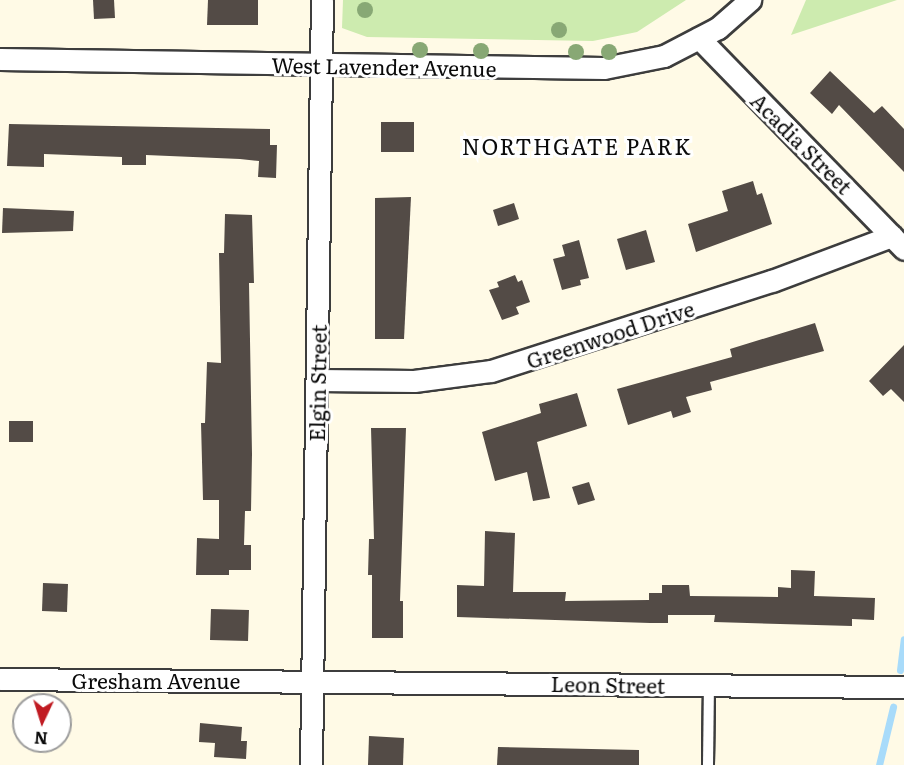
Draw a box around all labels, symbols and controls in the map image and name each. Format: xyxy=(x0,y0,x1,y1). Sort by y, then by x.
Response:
street label: West Lavender Avenue xyxy=(271,51,497,81)
street label: Acadia Street xyxy=(746,87,858,199)
district label: NORTHGATE PARK xyxy=(462,133,692,159)
street label: Greenwood Drive xyxy=(523,295,697,373)
street label: Elgin Street xyxy=(303,324,331,442)
street label: Gresham Avenue xyxy=(72,667,240,693)
street label: Leon Street xyxy=(551,670,665,698)
north arrow xyxy=(12,693,72,753)
text: N xyxy=(33,727,48,751)

